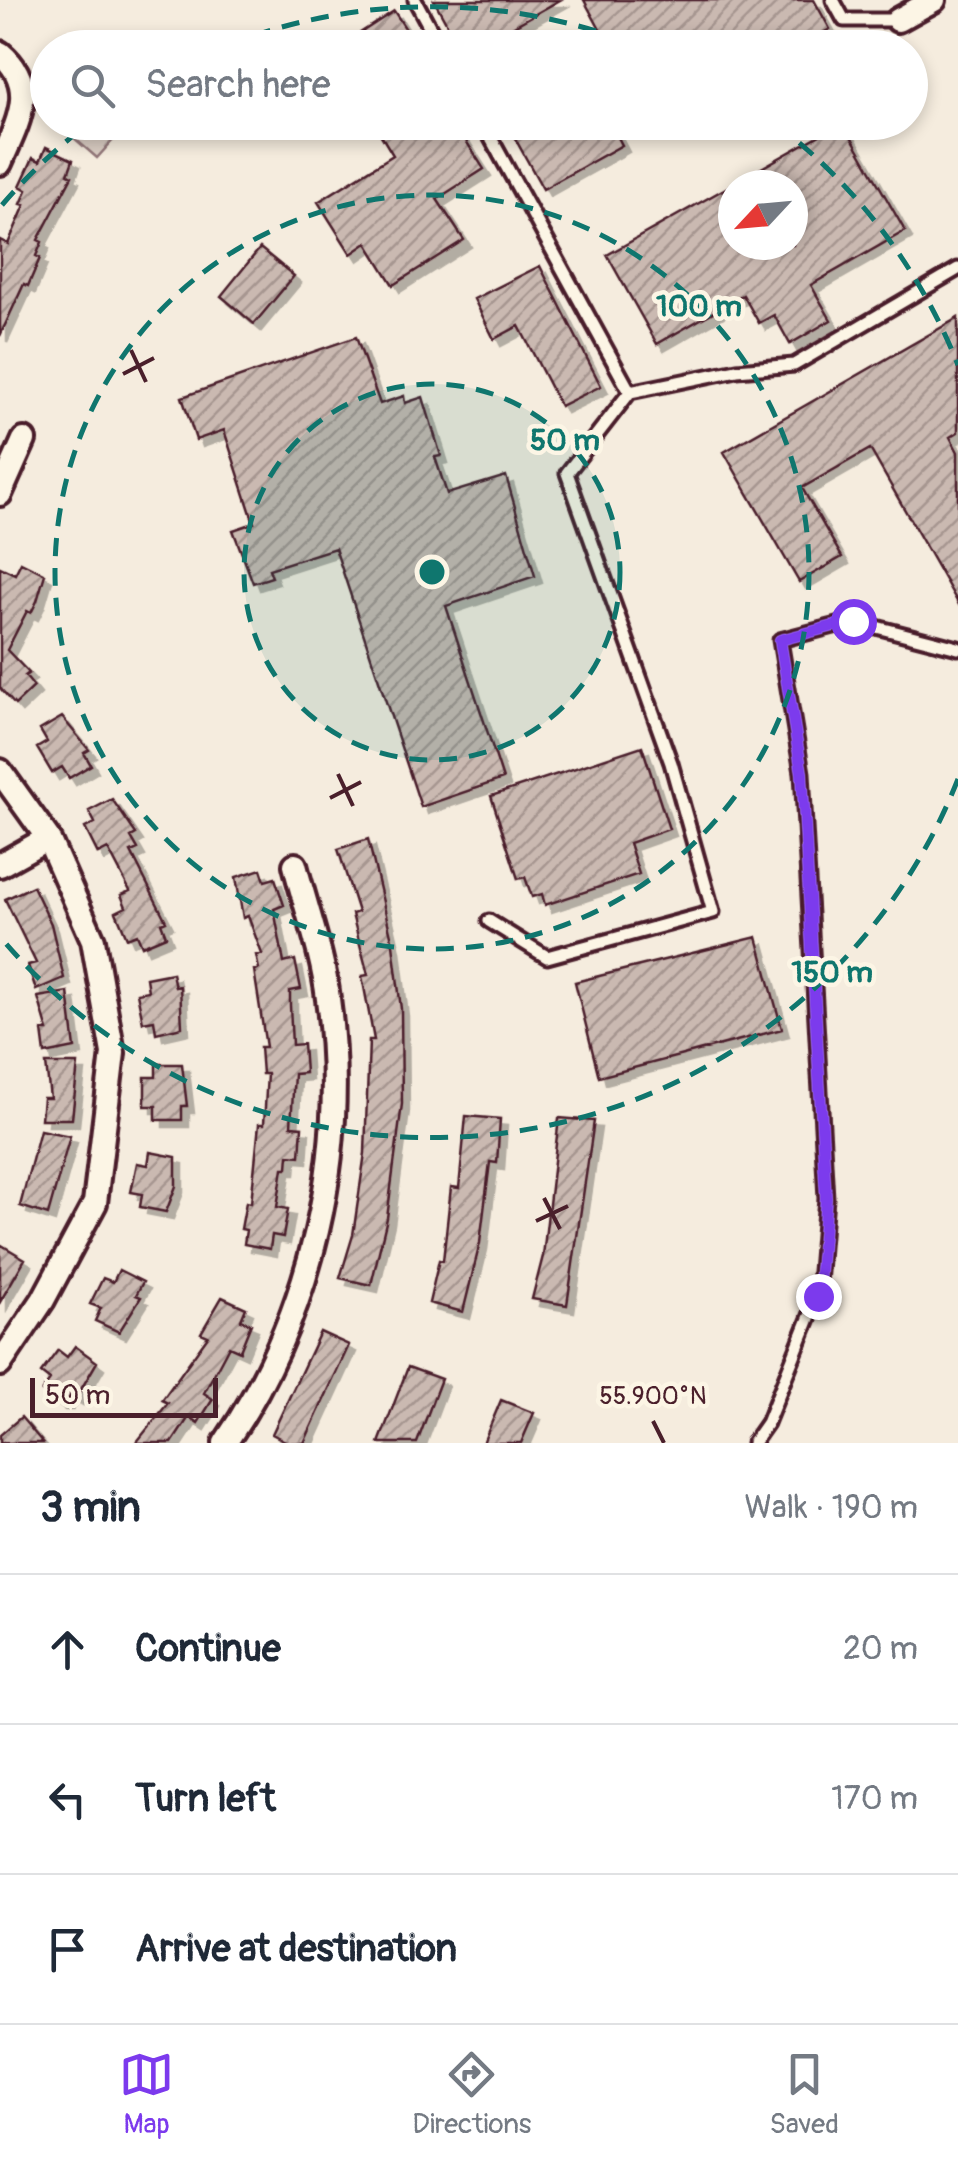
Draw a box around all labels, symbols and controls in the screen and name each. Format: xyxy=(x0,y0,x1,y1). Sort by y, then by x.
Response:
search box xyxy=(30,30,928,140)
icon: search xyxy=(65,58,120,113)
text: Search here xyxy=(145,61,331,109)
north arrow xyxy=(718,170,808,260)
text: 100 m xyxy=(656,288,742,325)
text: 50 m xyxy=(530,422,600,459)
centre of rings xyxy=(414,554,450,590)
route start xyxy=(831,599,877,645)
text: 150 m xyxy=(791,954,873,991)
route end xyxy=(796,1274,842,1320)
scale bar xyxy=(30,1373,218,1418)
text: 50 m xyxy=(45,1378,110,1413)
text: 55.900°N xyxy=(599,1381,707,1412)
text: 3 min xyxy=(40,1482,141,1534)
text: Walk · 190 m xyxy=(744,1488,918,1528)
icon: ahead xyxy=(40,1622,95,1677)
text: Continue xyxy=(135,1625,281,1673)
text: 20 m xyxy=(843,1629,918,1669)
icon: left xyxy=(40,1772,95,1827)
text: Turn left xyxy=(135,1775,276,1823)
text: 170 m xyxy=(831,1779,918,1819)
icon: arrive xyxy=(40,1922,95,1977)
text: Arrive at destination xyxy=(135,1925,457,1973)
tab: Map xyxy=(119,2047,174,2142)
tab: Directions xyxy=(412,2047,531,2142)
tab: Saved xyxy=(769,2047,839,2142)

